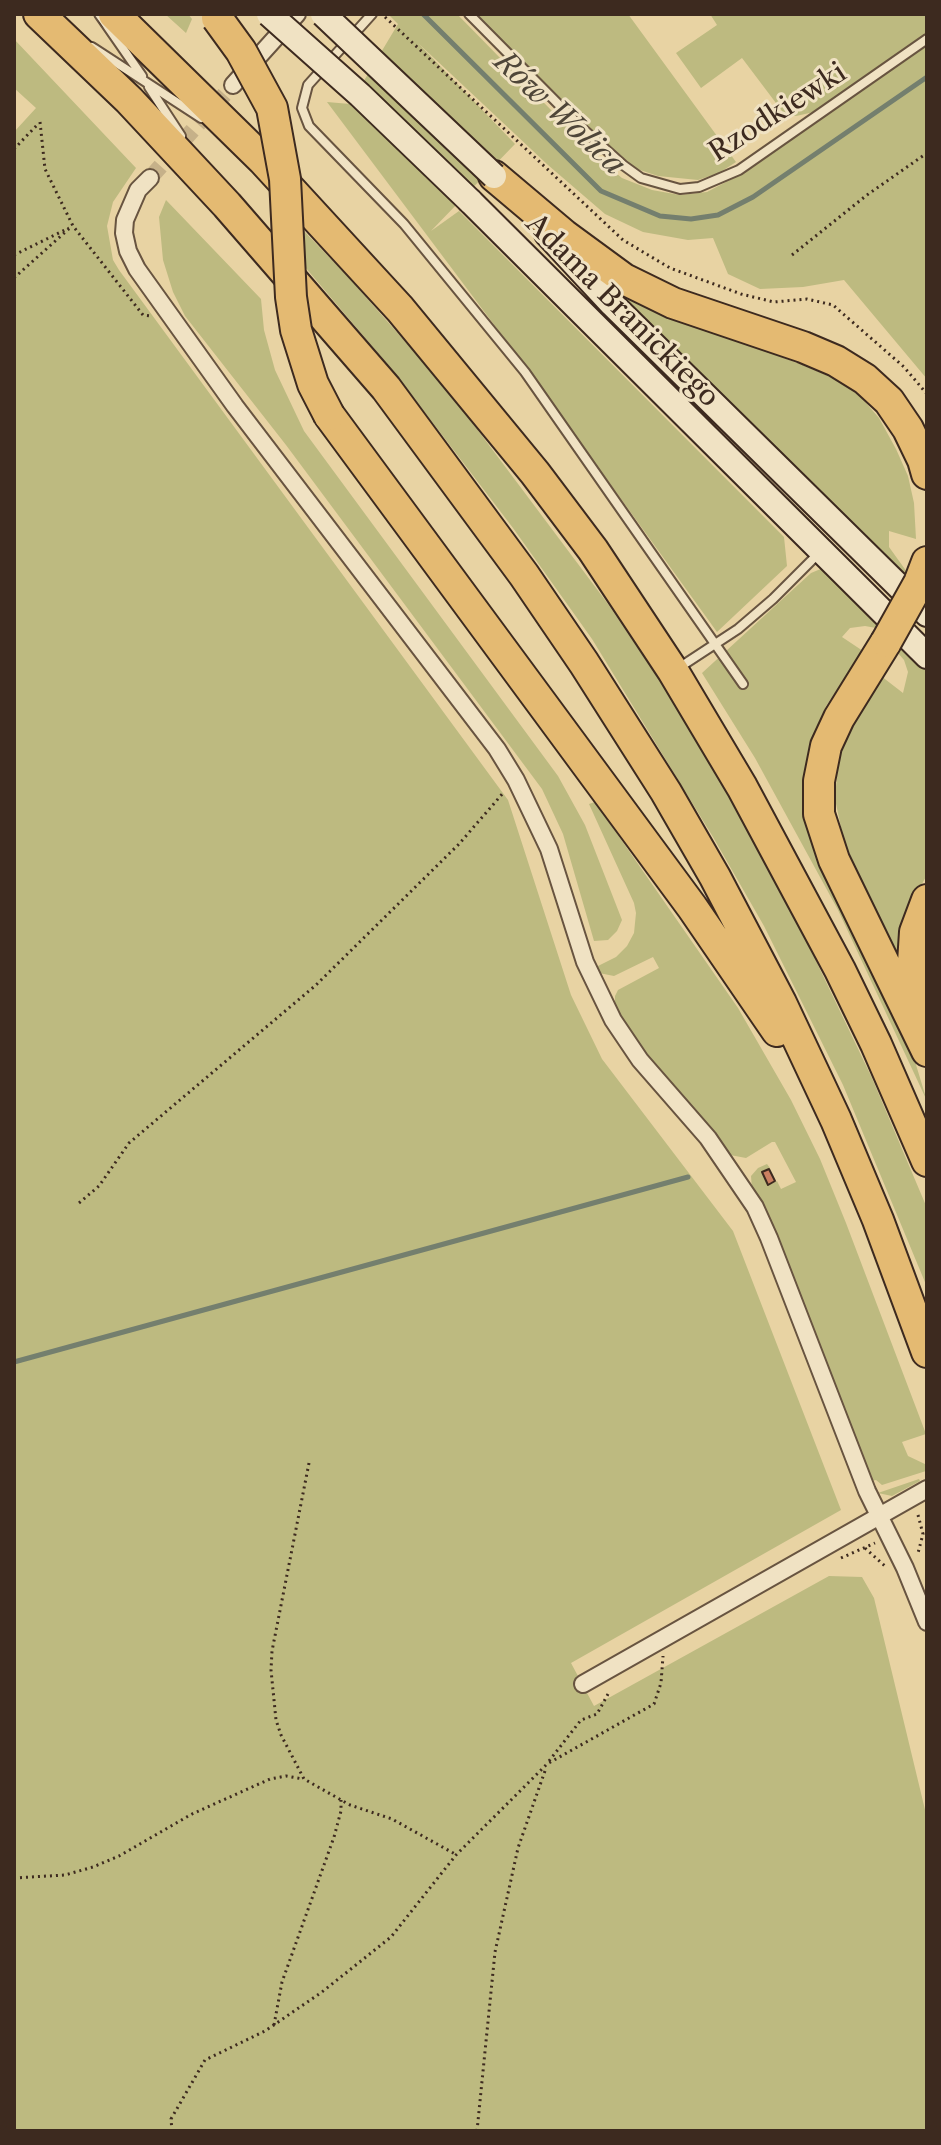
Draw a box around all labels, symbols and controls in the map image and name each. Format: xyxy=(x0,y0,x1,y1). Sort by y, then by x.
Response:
water label: Rów Wolica xyxy=(486,44,632,184)
street label: Rzodkiewki xyxy=(703,56,853,170)
street label: Adama Branickiego xyxy=(518,207,726,415)

